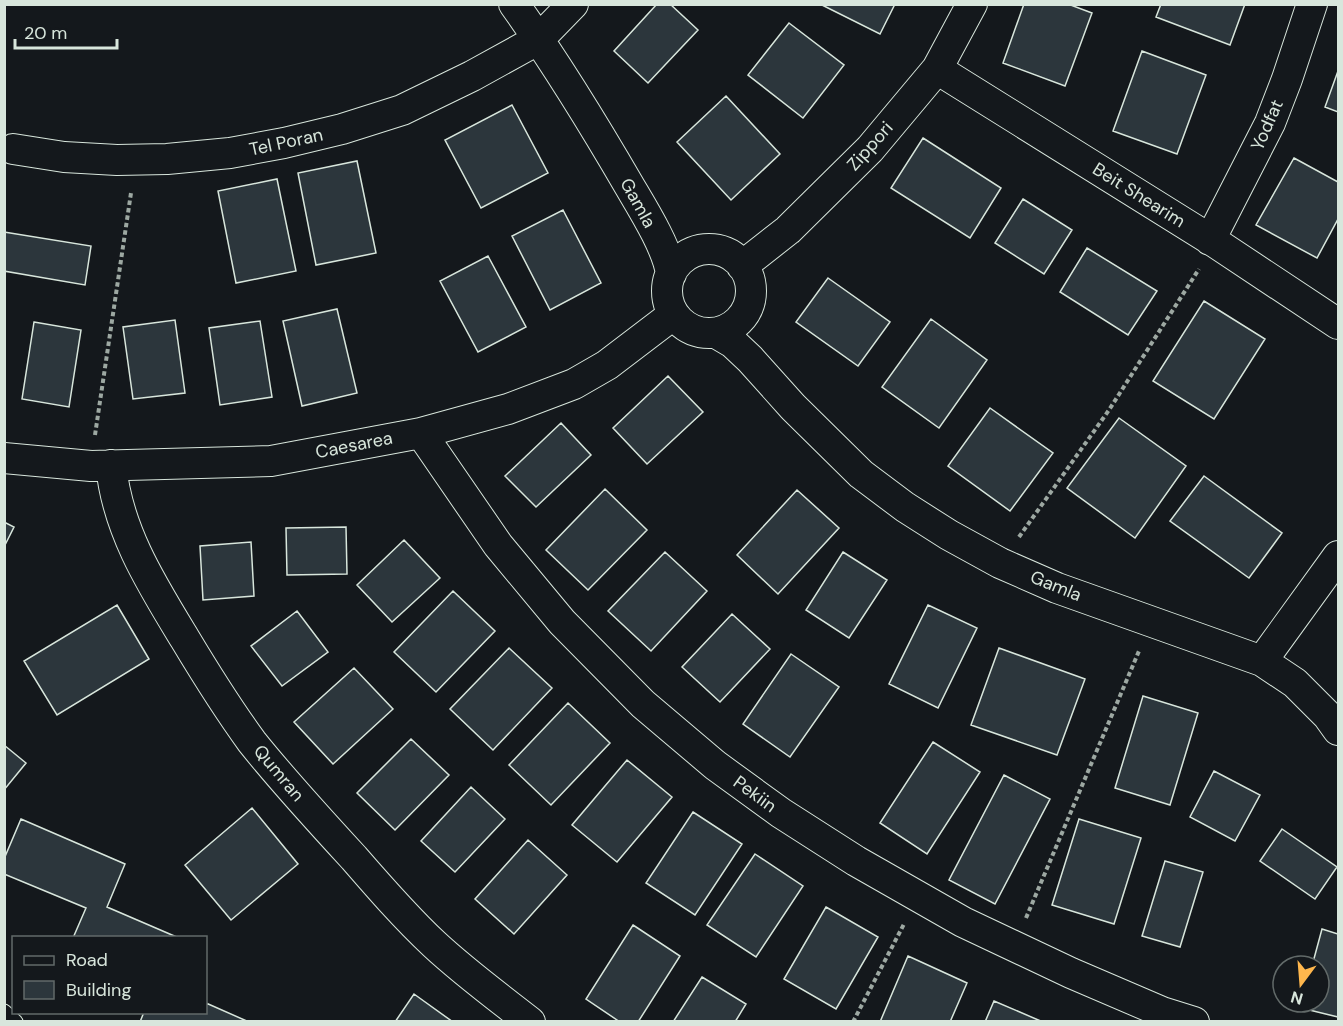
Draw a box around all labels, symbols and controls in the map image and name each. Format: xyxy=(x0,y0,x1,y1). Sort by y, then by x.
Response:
scale bar xyxy=(15,12,117,50)
text: 20 m xyxy=(24,21,67,45)
street label: Yodfat xyxy=(1245,96,1289,154)
street label: Zippori xyxy=(842,116,898,176)
street label: Tel Poran xyxy=(247,122,325,162)
street label: Beit Shearim xyxy=(1088,157,1190,233)
street label: Gamla xyxy=(615,174,661,232)
street label: Caesarea xyxy=(313,426,395,464)
street label: Gamla xyxy=(1027,565,1085,607)
street label: Qumran xyxy=(248,740,310,806)
street label: Pekiin xyxy=(728,770,782,818)
legend xyxy=(12,936,207,1014)
text: Road xyxy=(66,948,108,972)
north arrow xyxy=(1271,954,1331,1014)
text: Building xyxy=(66,978,131,1002)
text: N xyxy=(1288,986,1306,1010)

